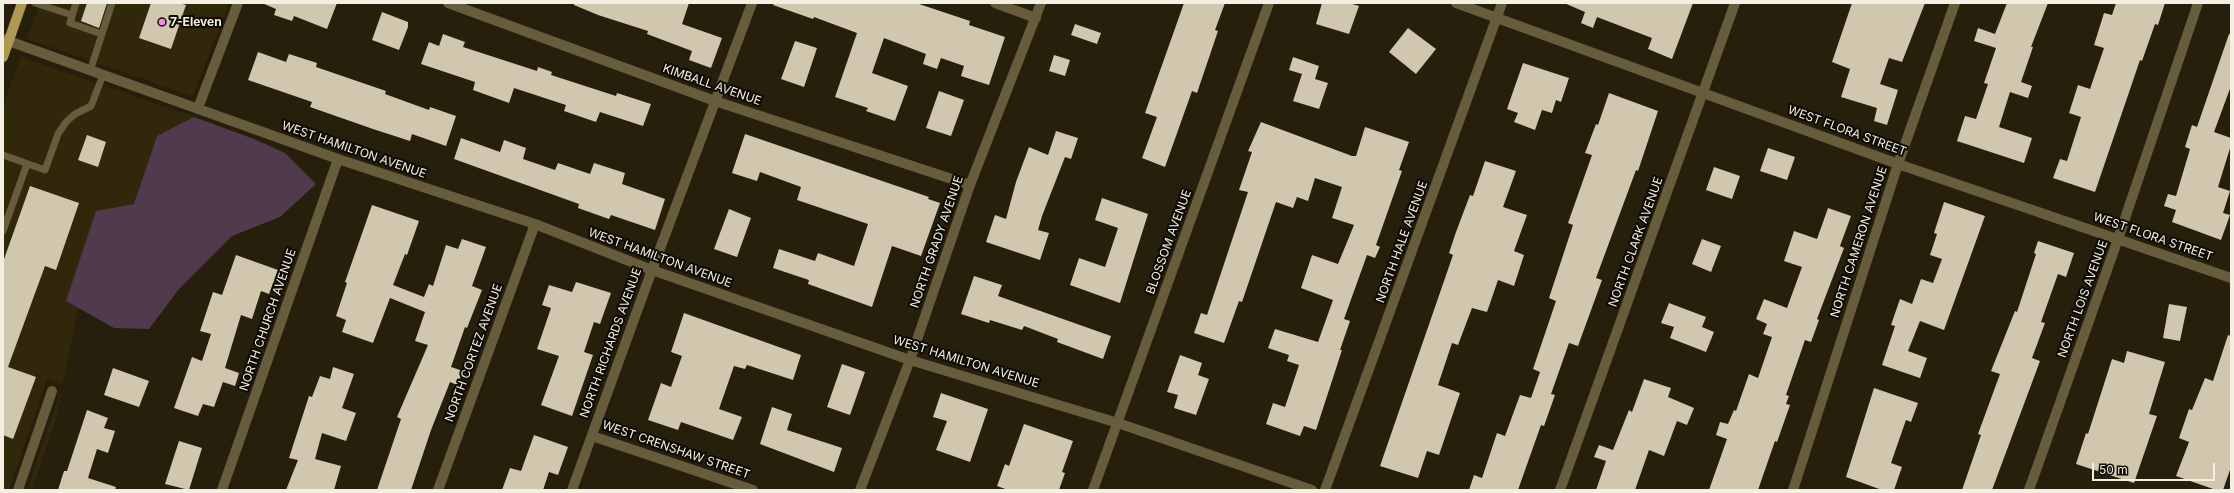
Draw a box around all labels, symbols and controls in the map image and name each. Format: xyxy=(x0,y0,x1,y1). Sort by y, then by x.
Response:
place label: 7-Eleven xyxy=(170,15,222,29)
marker: 7-Eleven xyxy=(157,17,167,27)
street label: KIMBALL AVENUE xyxy=(661,61,763,109)
street label: WEST FLORA STREET xyxy=(1786,103,1908,159)
street label: WEST HAMILTON AVENUE xyxy=(280,118,428,182)
street label: NORTH CAMERON AVENUE xyxy=(1828,165,1890,319)
street label: NORTH GRADY AVENUE xyxy=(908,174,966,310)
street label: NORTH CLARK AVENUE xyxy=(1606,175,1666,309)
street label: NORTH HALE AVENUE xyxy=(1373,179,1431,305)
street label: BLOSSOM AVENUE xyxy=(1143,188,1195,296)
street label: WEST FLORA STREET xyxy=(2091,210,2215,264)
street label: WEST HAMILTON AVENUE xyxy=(586,225,734,291)
street label: NORTH LOIS AVENUE xyxy=(2055,238,2111,360)
street label: NORTH CHURCH AVENUE xyxy=(237,247,299,393)
street label: NORTH RICHARDS AVENUE xyxy=(577,266,645,420)
street label: NORTH CORTEZ AVENUE xyxy=(442,282,506,424)
street label: WEST HAMILTON AVENUE xyxy=(891,333,1041,391)
street label: WEST CRENSHAW STREET xyxy=(600,418,752,482)
scale bar xyxy=(2094,455,2217,481)
text: 50 m xyxy=(2099,462,2128,477)

